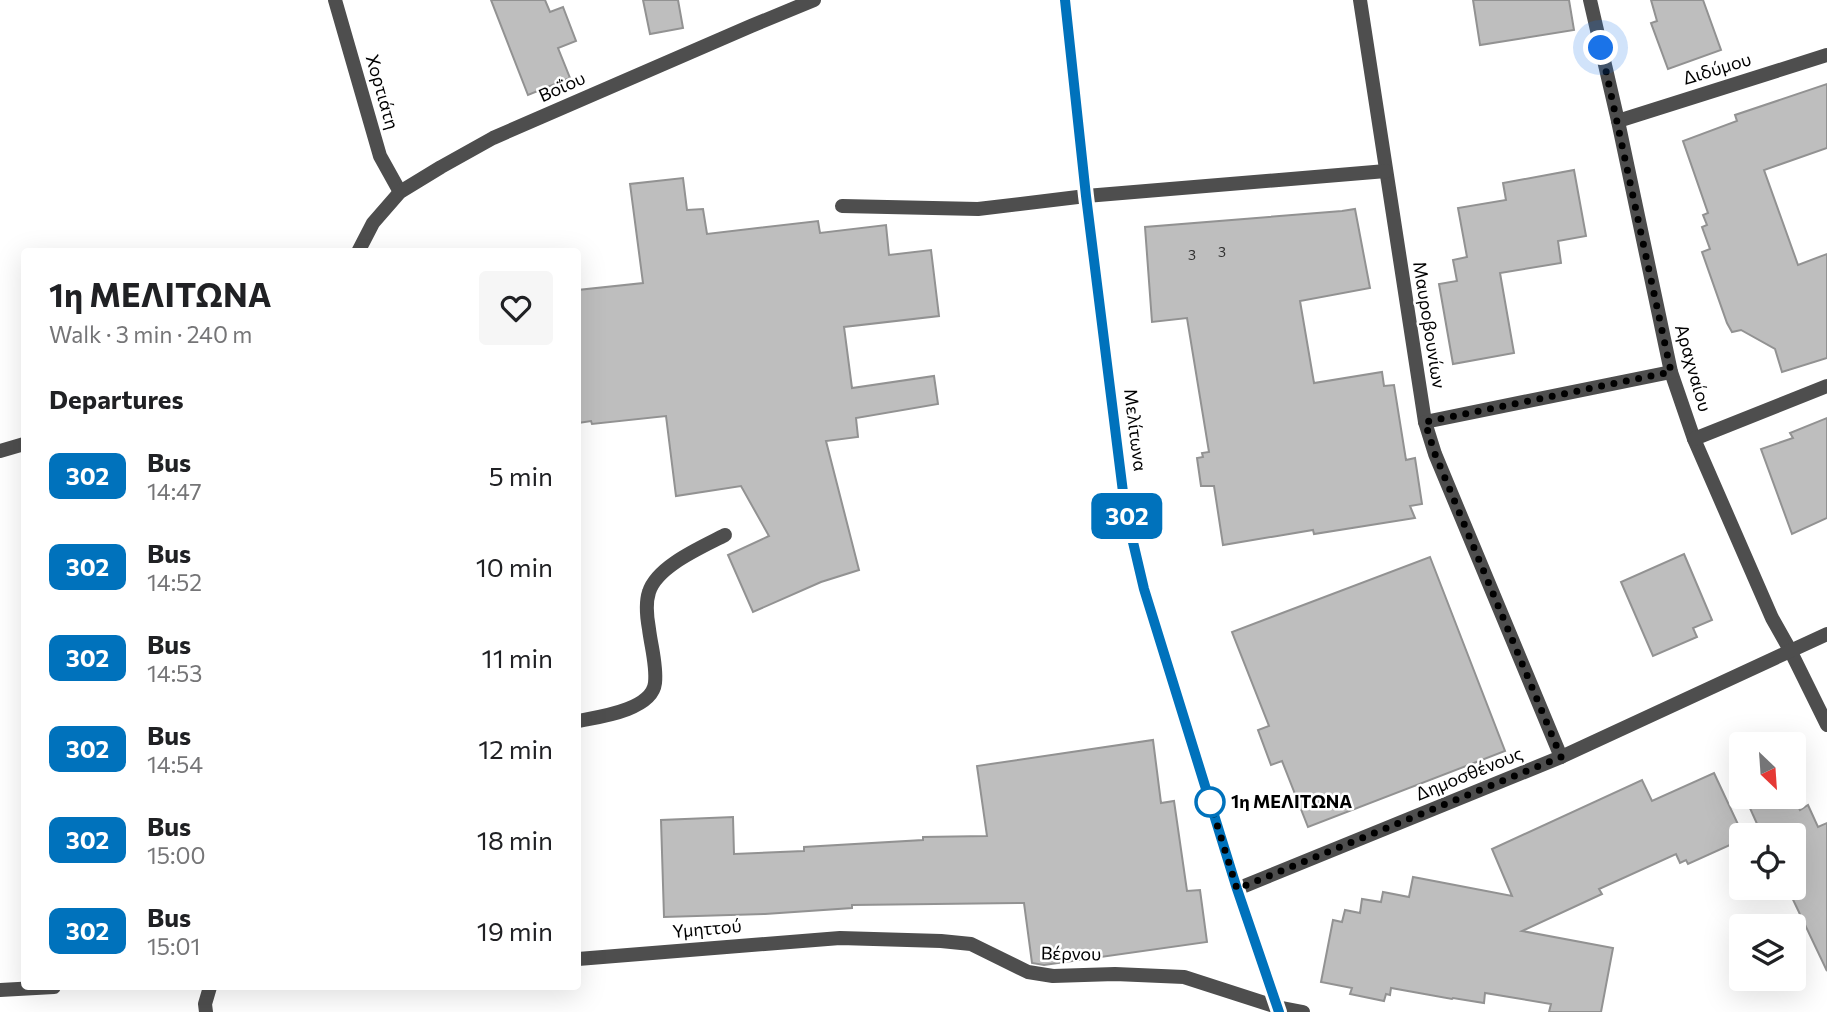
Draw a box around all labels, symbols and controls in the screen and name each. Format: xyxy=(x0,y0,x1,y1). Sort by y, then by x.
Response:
your location xyxy=(1583,30,1618,65)
street label: Διδύμου xyxy=(1680,47,1754,89)
street label: Χορτιάτη xyxy=(362,52,404,132)
street label: Βοΐου xyxy=(535,66,588,106)
house number: 3 xyxy=(1218,243,1226,260)
house number: 3 xyxy=(1188,246,1196,263)
street label: Μαυροβουνίων xyxy=(1409,260,1451,390)
button: heart xyxy=(479,271,553,345)
text: 1η ΜΕΛΙΤΩΝΑ xyxy=(49,273,271,314)
text: Walk · 3 min · 240 m xyxy=(49,320,252,348)
street label: Αραχναίου xyxy=(1671,321,1717,414)
text: Departures xyxy=(49,383,184,414)
street label: Μελίτωνα xyxy=(1120,387,1152,472)
text: Bus xyxy=(147,446,191,477)
text: 5 min xyxy=(489,460,553,491)
text: 302 xyxy=(66,461,109,490)
text: 14:47 xyxy=(147,477,202,505)
line badge: 302 xyxy=(1087,493,1167,539)
text: 302 xyxy=(1105,501,1149,530)
text: Bus xyxy=(147,537,191,568)
text: 10 min xyxy=(476,551,553,582)
text: 302 xyxy=(66,552,109,581)
text: 14:52 xyxy=(147,568,202,596)
text: Bus xyxy=(147,628,191,659)
text: 11 min xyxy=(482,642,553,673)
text: 302 xyxy=(66,643,109,672)
text: 14:53 xyxy=(147,659,202,687)
text: Bus xyxy=(147,719,191,750)
north arrow xyxy=(1729,732,1806,808)
map controls xyxy=(1729,732,1806,991)
text: 12 min xyxy=(478,733,553,764)
text: 302 xyxy=(66,734,109,763)
street label: Δημοσθένους xyxy=(1412,742,1526,805)
text: 14:54 xyxy=(147,750,203,778)
marker: 1η ΜΕΛΙΤΩΝΑ xyxy=(1195,787,1225,817)
place label: 1η ΜΕΛΙΤΩΝΑ xyxy=(1231,790,1352,812)
text: Bus xyxy=(147,810,191,841)
button: locate xyxy=(1729,823,1806,900)
text: 18 min xyxy=(477,824,553,855)
text: 302 xyxy=(66,825,109,854)
text: 15:00 xyxy=(147,841,206,869)
text: Bus xyxy=(147,901,191,932)
street label: Υμηττού xyxy=(671,914,742,942)
button: layers xyxy=(1729,914,1806,991)
text: 19 min xyxy=(477,915,553,946)
text: 302 xyxy=(66,916,109,945)
text: 15:01 xyxy=(147,932,200,960)
street label: Βέρνου xyxy=(1041,941,1101,965)

